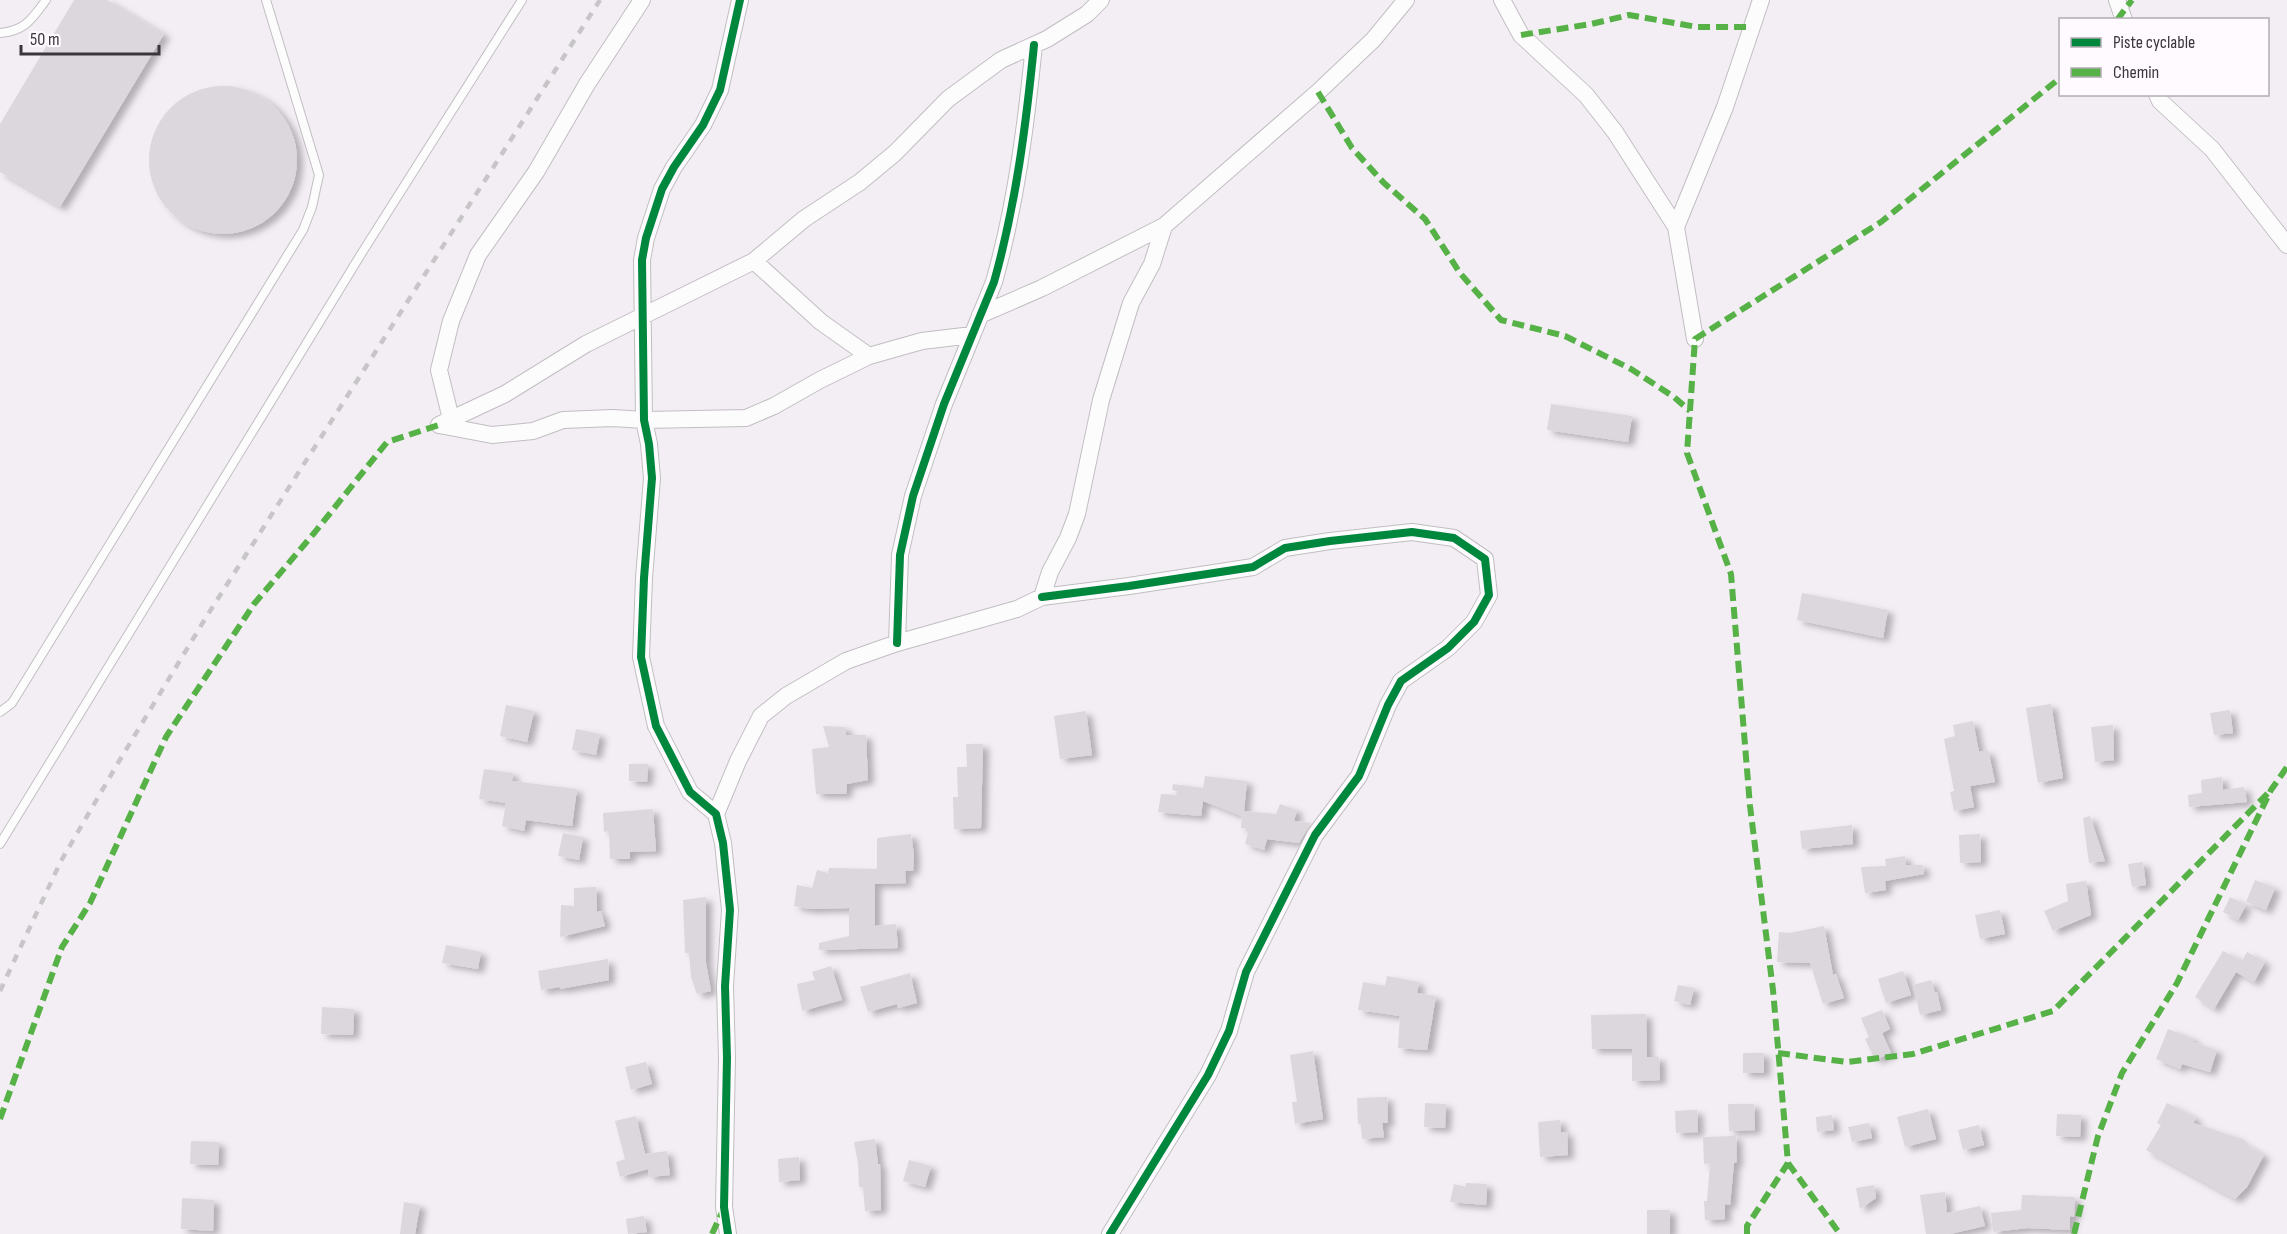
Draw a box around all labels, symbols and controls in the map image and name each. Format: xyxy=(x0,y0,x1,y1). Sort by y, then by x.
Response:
scale bar xyxy=(21,18,159,56)
legend xyxy=(2059,18,2269,96)
text: 50 m xyxy=(30,29,60,50)
text: Piste cyclable xyxy=(2113,32,2195,53)
text: Chemin xyxy=(2113,62,2159,83)

